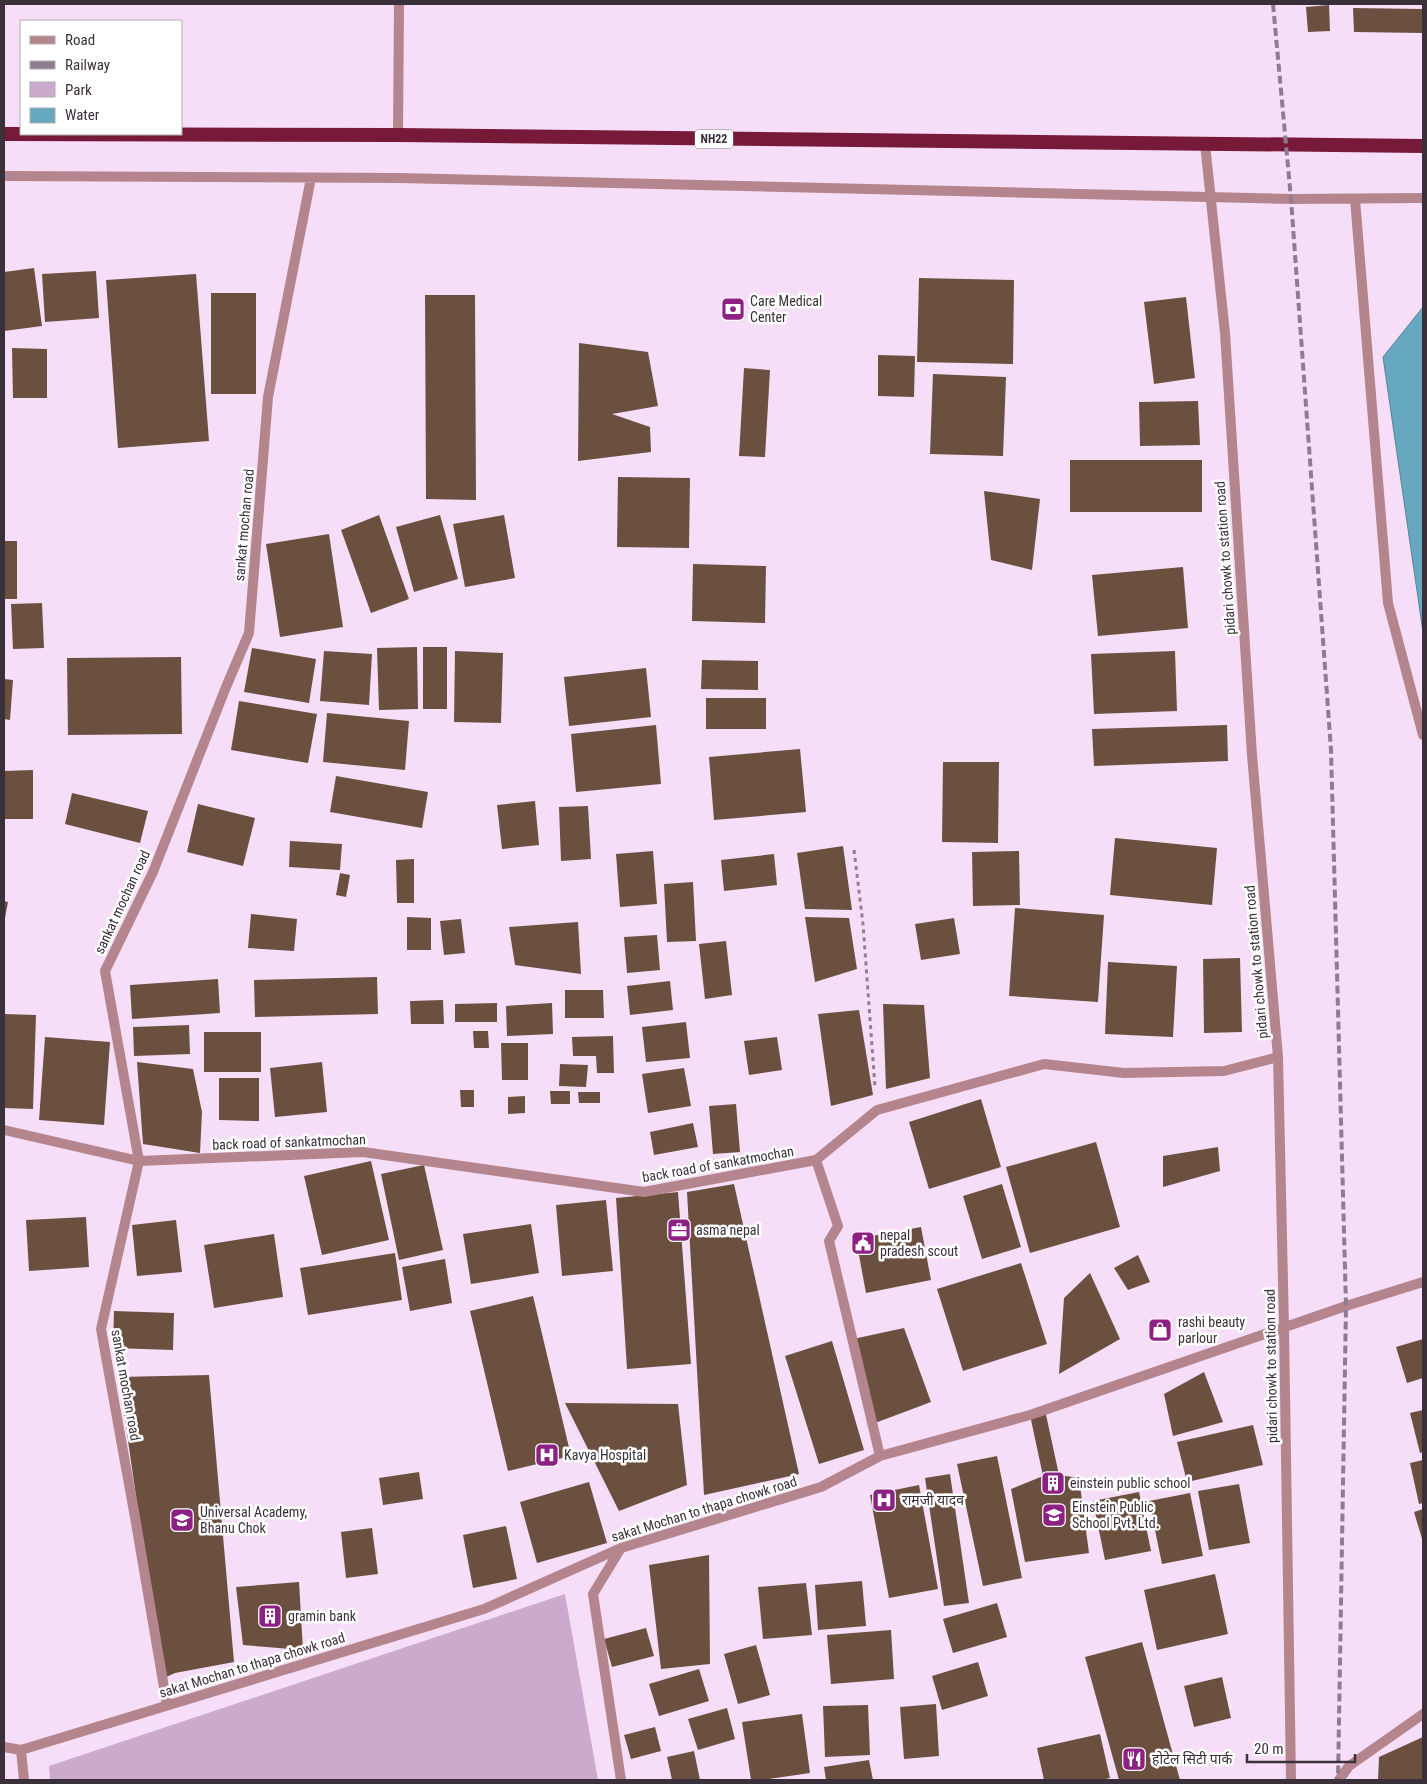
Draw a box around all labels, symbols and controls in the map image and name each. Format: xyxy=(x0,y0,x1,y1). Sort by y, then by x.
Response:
legend xyxy=(20,20,182,135)
text: Road xyxy=(65,31,95,49)
text: Railway xyxy=(65,56,110,74)
text: Park xyxy=(65,81,92,99)
text: Water xyxy=(65,106,100,124)
road number: NH22 xyxy=(695,130,733,148)
place label: Care Medical Center xyxy=(750,293,822,325)
bank icon: Care Medical Center xyxy=(720,296,746,322)
street label: sankat mochan road xyxy=(231,468,257,582)
street label: pidari chowk to station road xyxy=(1212,481,1238,635)
street label: sankat mochan road xyxy=(91,848,153,956)
street label: pidari chowk to station road xyxy=(1241,885,1271,1039)
street label: back road of sankatmochan xyxy=(212,1131,366,1153)
street label: back road of sankatmochan xyxy=(641,1143,795,1185)
office icon: asma nepal xyxy=(666,1217,692,1243)
place label: asma nepal xyxy=(696,1222,760,1238)
place label: nepal pradesh scout xyxy=(880,1227,958,1259)
public building icon: nepal pradesh scout xyxy=(850,1230,876,1256)
street label: pidari chowk to station road xyxy=(1262,1289,1280,1443)
place label: rashi beauty parlour xyxy=(1178,1314,1245,1346)
shop icon: rashi beauty parlour xyxy=(1147,1317,1173,1343)
street label: sankat mochan road xyxy=(108,1328,144,1442)
hospital icon: Kavya Hospital xyxy=(534,1442,560,1468)
place label: Kavya Hospital xyxy=(564,1447,646,1463)
building icon: einstein public school xyxy=(1040,1470,1066,1496)
street label: sakat Mochan to thapa chowk road xyxy=(609,1473,799,1545)
place label: einstein public school xyxy=(1070,1475,1190,1491)
hospital icon: रामजी यादव xyxy=(871,1487,897,1513)
place label: रामजी यादव xyxy=(902,1492,964,1508)
place label: Einstein Public School Pvt. Ltd. xyxy=(1072,1499,1159,1531)
school or university icon: Einstein Public School Pvt. Ltd. xyxy=(1041,1502,1067,1528)
place label: Universal Academy, Bhanu Chok xyxy=(200,1504,307,1536)
school or university icon: Universal Academy, Bhanu Chok xyxy=(169,1507,195,1533)
building icon: gramin bank xyxy=(257,1603,283,1629)
place label: gramin bank xyxy=(288,1608,357,1624)
street label: sakat Mochan to thapa chowk road xyxy=(157,1629,347,1701)
scale bar xyxy=(1247,1732,1354,1764)
text: 20 m xyxy=(1254,1740,1284,1758)
restaurant icon: होटेल सिटी पार्क xyxy=(1121,1746,1147,1772)
place label: होटेल सिटी पार्क xyxy=(1152,1750,1232,1767)

